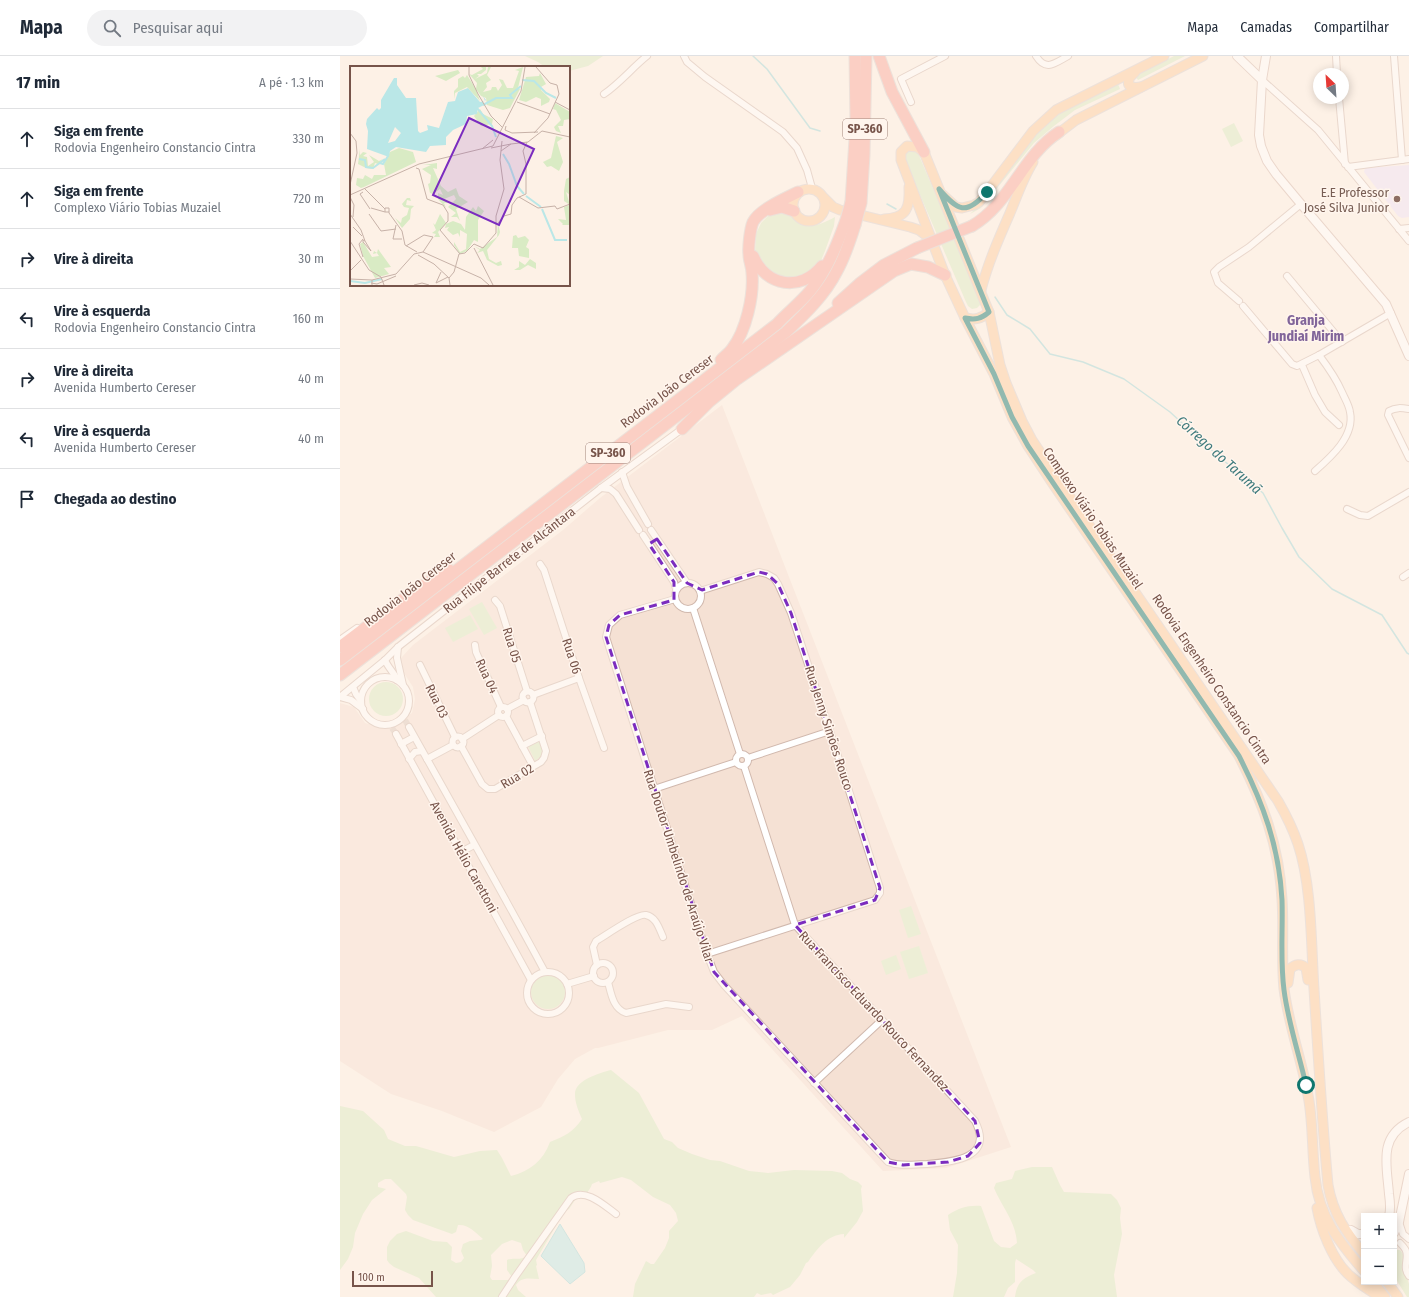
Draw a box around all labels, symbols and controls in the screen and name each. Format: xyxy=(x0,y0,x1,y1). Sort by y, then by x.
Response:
search box xyxy=(87,10,367,46)
text: Mapa xyxy=(20,16,63,39)
icon: search xyxy=(101,17,123,39)
text: Pesquisar aqui xyxy=(133,19,223,37)
text: Mapa xyxy=(1187,19,1218,36)
text: Camadas xyxy=(1240,19,1292,36)
text: Compartilhar xyxy=(1314,19,1389,36)
inset map xyxy=(350,66,570,286)
north arrow xyxy=(1313,68,1349,104)
text: 17 min xyxy=(16,72,60,93)
text: A pé · 1.3 km xyxy=(259,75,324,90)
road number: SP-360 xyxy=(843,119,887,139)
text: Siga em frente xyxy=(54,122,144,140)
icon: ahead xyxy=(16,128,38,150)
text: 330 m xyxy=(292,131,324,146)
text: Rodovia Engenheiro Constancio Cintra xyxy=(54,140,256,155)
text: Siga em frente xyxy=(54,182,144,200)
route end xyxy=(978,183,996,201)
place label: E.E Professor José Silva Junior xyxy=(1304,185,1389,215)
icon: ahead xyxy=(16,188,38,210)
text: 720 m xyxy=(293,191,324,206)
marker: E.E Professor José Silva Junior xyxy=(1392,194,1402,204)
text: Complexo Viário Tobias Muzaiel xyxy=(54,200,221,215)
icon: right xyxy=(16,248,38,270)
text: Vire à direita xyxy=(54,250,133,268)
text: 30 m xyxy=(298,251,324,266)
text: Vire à esquerda xyxy=(54,302,151,320)
icon: left xyxy=(16,308,38,330)
text: 160 m xyxy=(293,311,324,326)
district label: Granja Jundiaí Mirim xyxy=(1267,312,1345,345)
text: Rodovia Engenheiro Constancio Cintra xyxy=(54,320,256,335)
street label: Rodovia João Cereser xyxy=(618,351,717,431)
text: Vire à direita xyxy=(54,362,133,380)
icon: right xyxy=(16,368,38,390)
text: 40 m xyxy=(298,371,324,386)
text: Avenida Humberto Cereser xyxy=(54,380,196,395)
water label: Córrego do Tarumã xyxy=(1173,412,1265,498)
text: Vire à esquerda xyxy=(54,422,151,440)
icon: left xyxy=(16,428,38,450)
text: 40 m xyxy=(298,431,324,446)
text: Avenida Humberto Cereser xyxy=(54,440,196,455)
road number: SP-360 xyxy=(586,443,630,463)
street label: Complexo Viário Tobias Muzaiel xyxy=(1040,445,1146,592)
icon: arrive xyxy=(16,488,38,510)
text: Chegada ao destino xyxy=(54,490,176,508)
street label: Rua Filipe Barrete de Alcântara xyxy=(440,504,578,616)
street label: Rodovia João Cereser xyxy=(361,548,459,630)
street label: Rodovia Engenheiro Constancio Cintra xyxy=(1149,591,1275,767)
street label: Rua 05 xyxy=(500,626,524,664)
street label: Rua 06 xyxy=(559,636,585,676)
street label: Rua 04 xyxy=(473,656,501,696)
street label: Rua Jenny Simões Rouco xyxy=(802,664,856,792)
street label: Rua 03 xyxy=(422,682,452,721)
street label: Rua 02 xyxy=(498,760,536,792)
street label: Rua Doutor Umbelindo de Araújo Vilar xyxy=(641,767,718,965)
street label: Avenida Hélio Carettoni xyxy=(427,799,501,915)
street label: Rua Francisco Eduardo Rouco Fernandez xyxy=(796,928,952,1094)
route start xyxy=(1297,1076,1315,1094)
map controls xyxy=(1361,1213,1397,1285)
button: + xyxy=(1361,1213,1397,1249)
button: − xyxy=(1361,1249,1397,1285)
scale bar xyxy=(352,1269,433,1288)
text: 100 m xyxy=(358,1271,385,1284)

